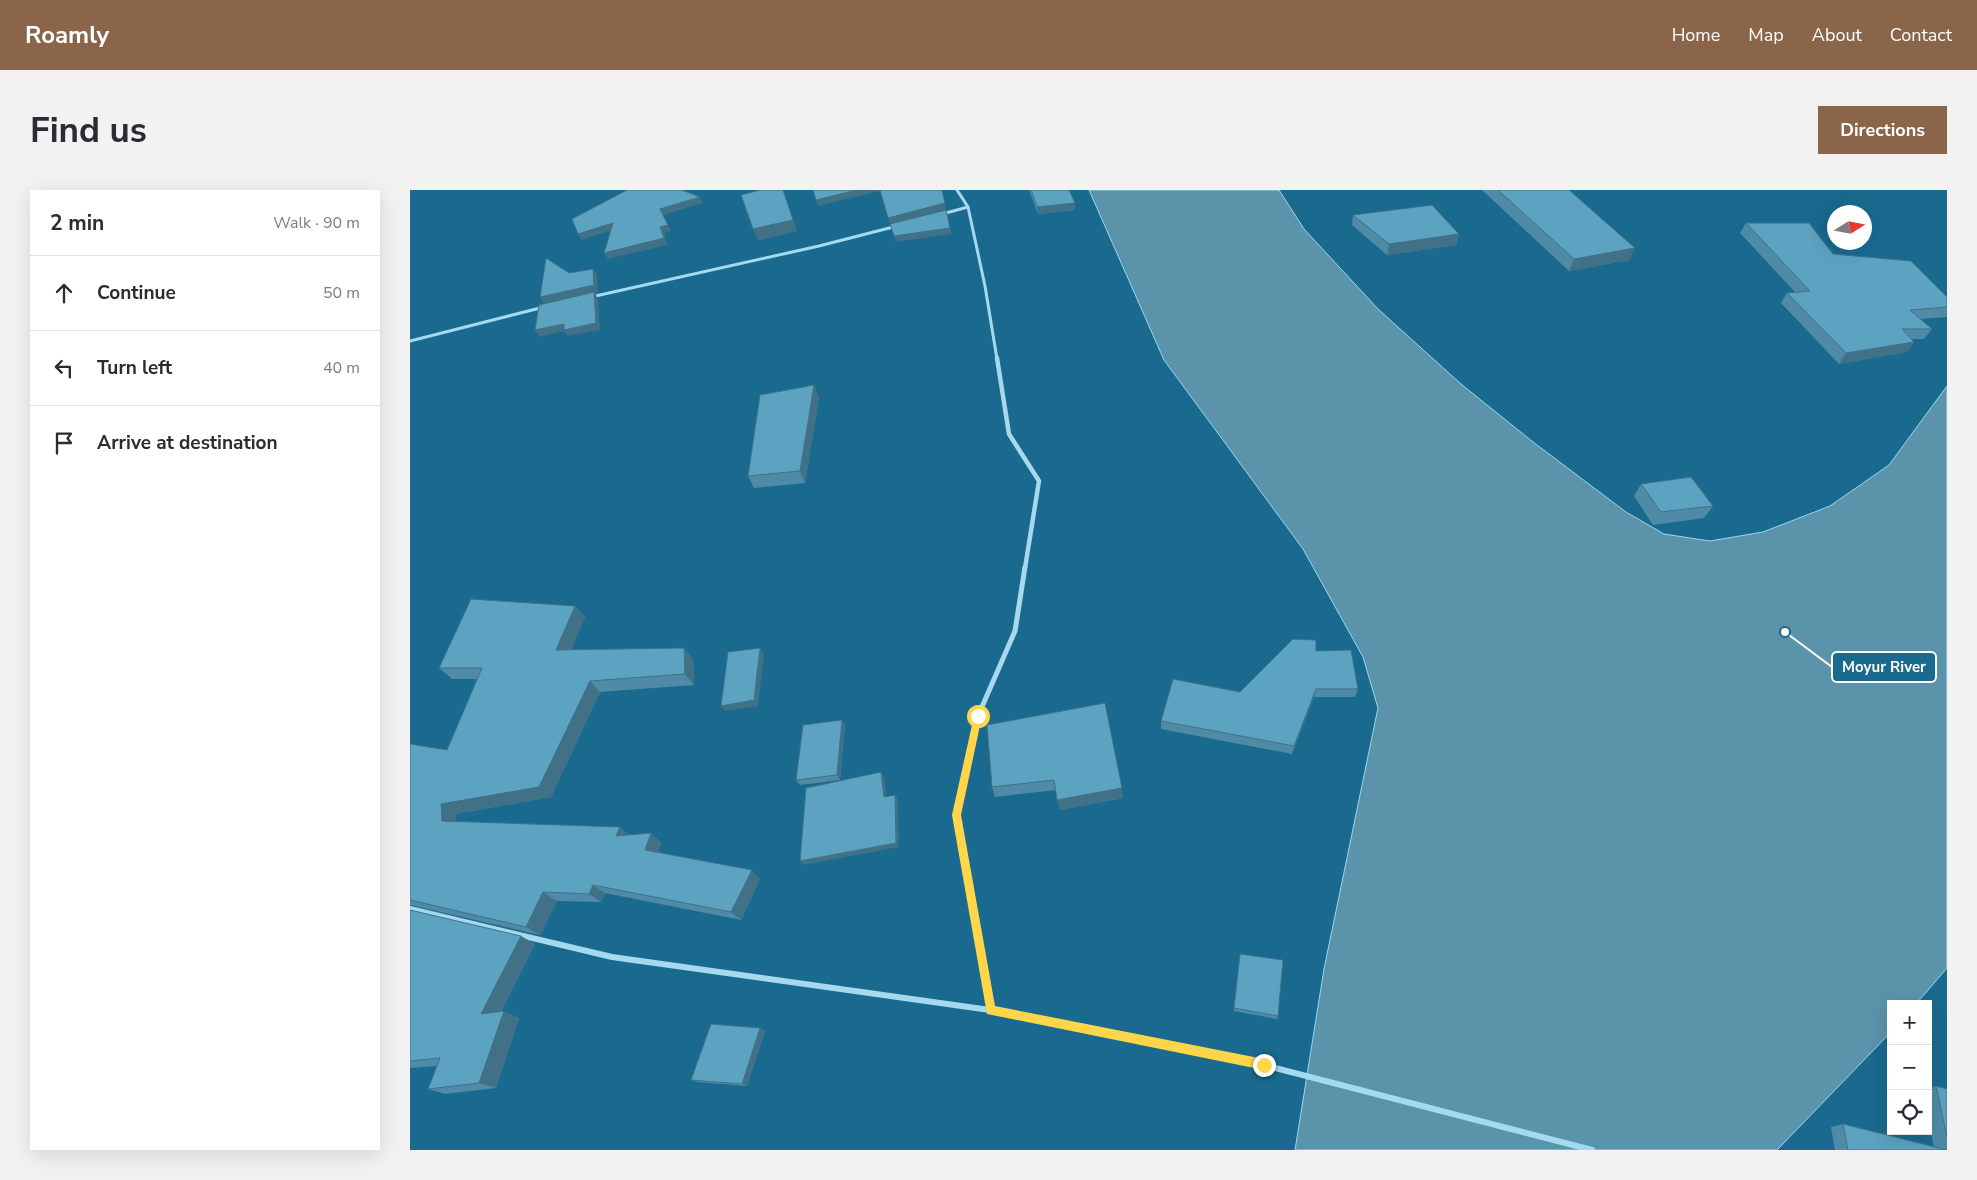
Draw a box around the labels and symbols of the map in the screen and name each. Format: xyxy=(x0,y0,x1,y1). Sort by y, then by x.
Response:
north arrow xyxy=(1827,205,1872,250)
callout: Moyur River xyxy=(1832,652,1936,682)
text: Moyur River xyxy=(1842,657,1926,677)
route start xyxy=(967,705,990,728)
route end xyxy=(1253,1054,1276,1077)

